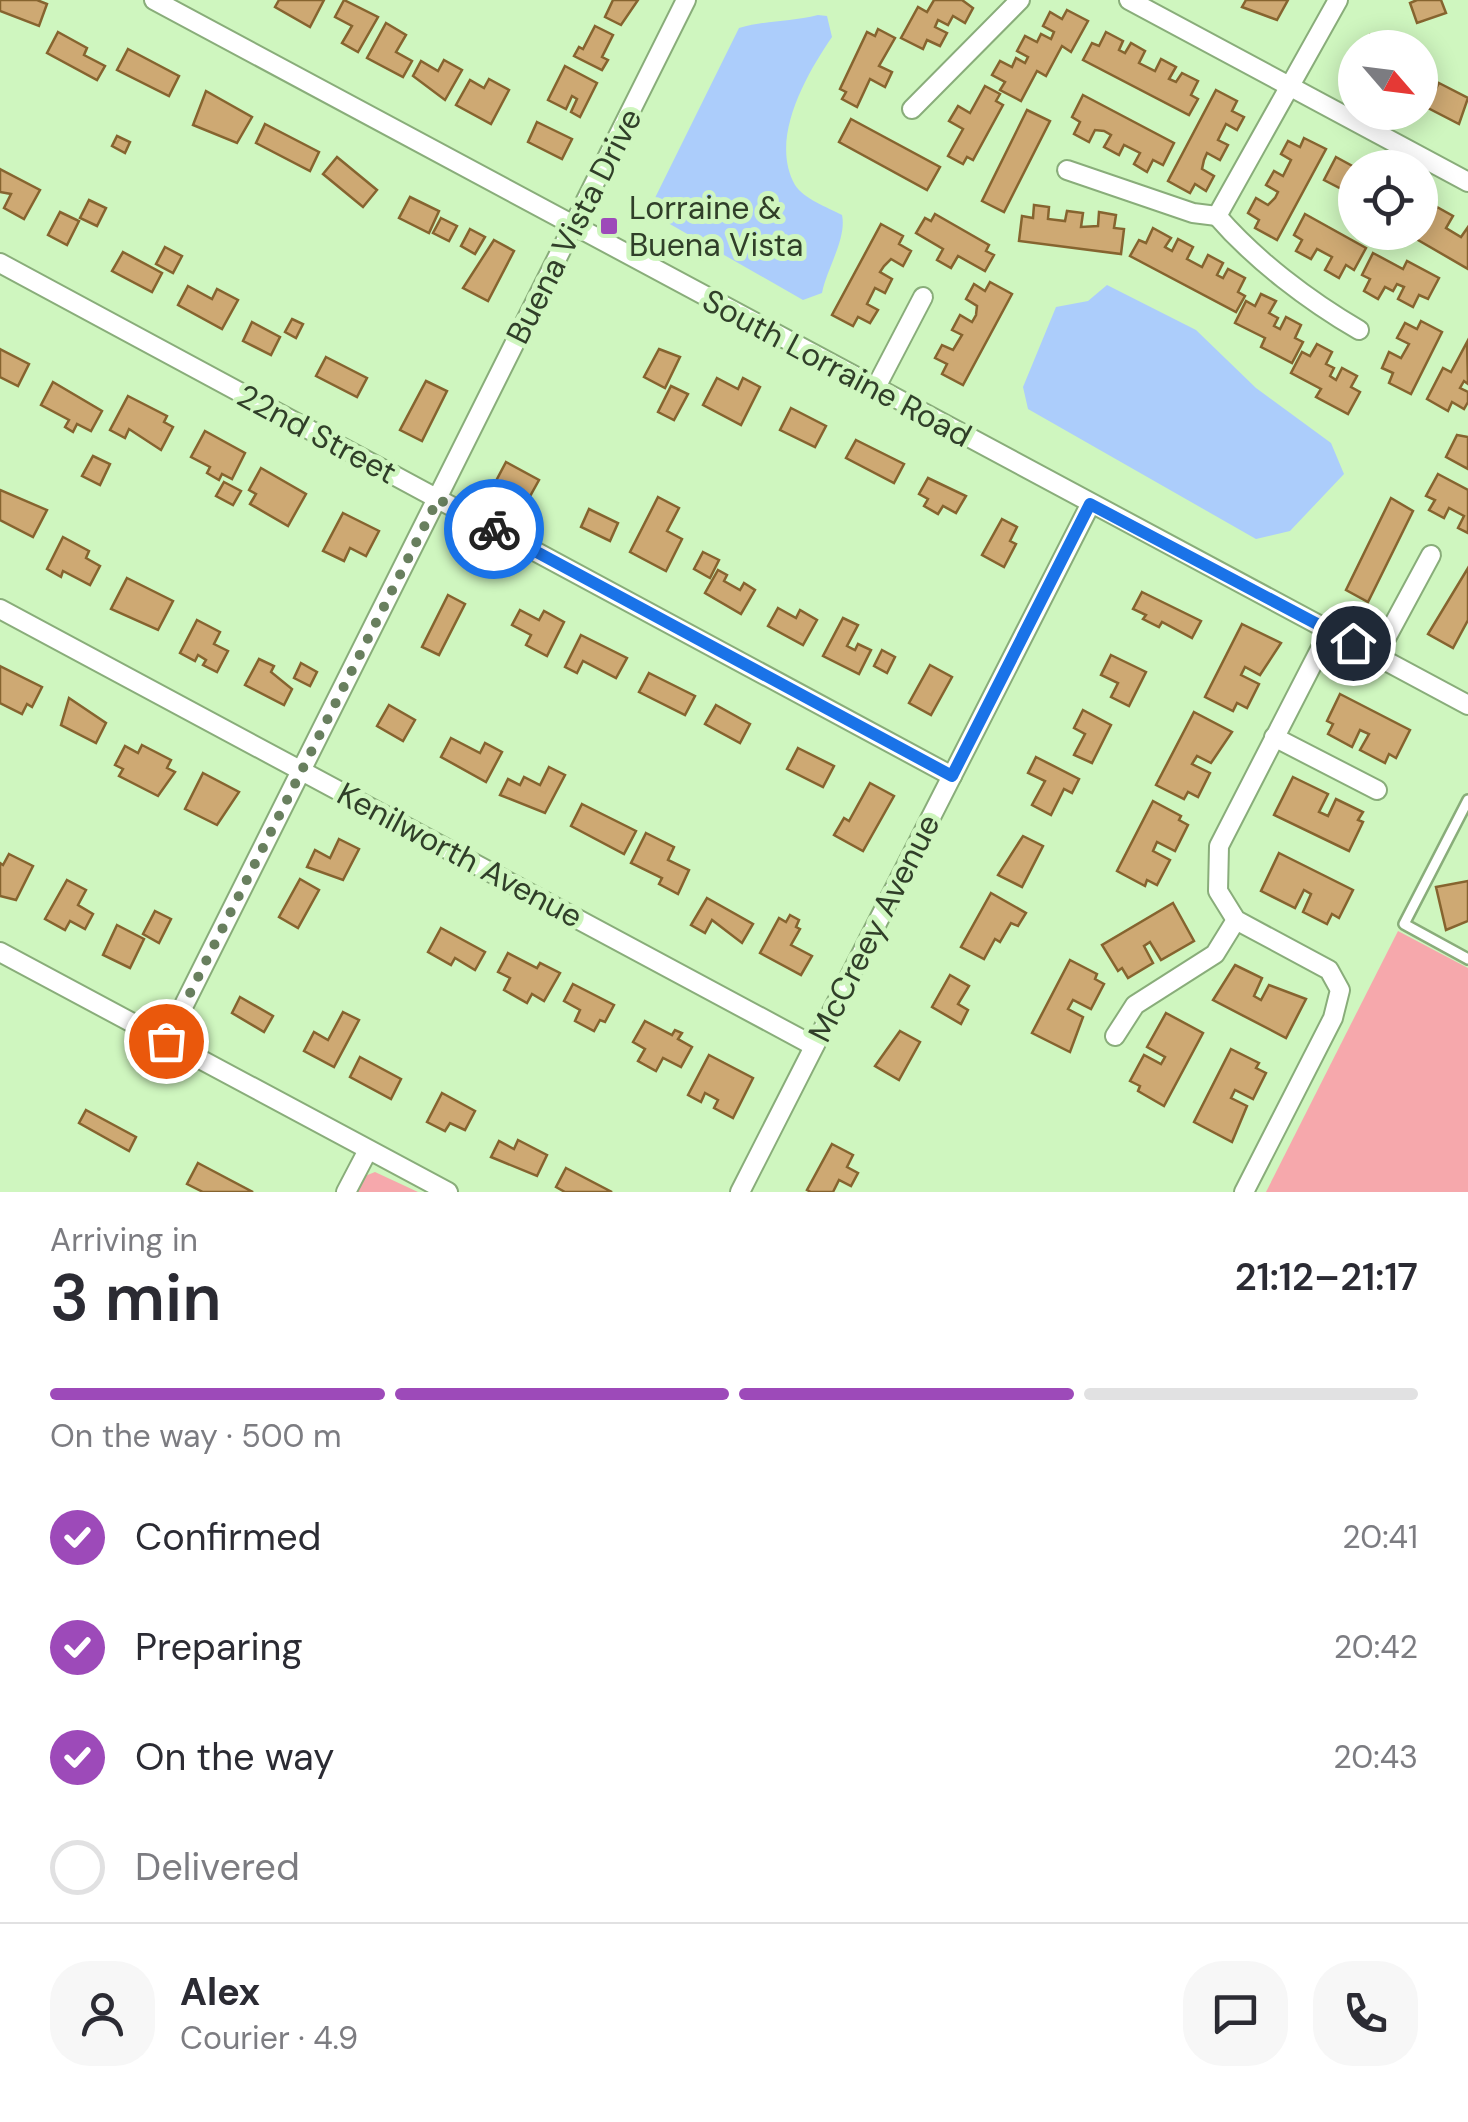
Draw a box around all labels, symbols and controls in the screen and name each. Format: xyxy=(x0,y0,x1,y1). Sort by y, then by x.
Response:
north arrow xyxy=(1338,30,1438,130)
map controls xyxy=(1338,30,1438,250)
street label: Buena Vista Drive xyxy=(497,101,651,351)
button: locate xyxy=(1338,150,1438,250)
place label: Lorraine & Buena Vista xyxy=(629,187,804,266)
marker: Lorraine & Buena Vista xyxy=(598,215,620,237)
street label: South Lorraine Road xyxy=(695,279,979,457)
street label: 22nd Street xyxy=(230,374,404,494)
courier xyxy=(444,479,544,579)
icon: bike xyxy=(467,502,522,557)
pin xyxy=(1311,601,1396,686)
icon: home xyxy=(1326,616,1381,671)
street label: Kenilworth Avenue xyxy=(330,773,590,937)
street label: McCreey Avenue xyxy=(799,807,949,1049)
pin xyxy=(124,999,209,1084)
icon: bag xyxy=(139,1014,194,1069)
text: Arriving in xyxy=(50,1219,198,1261)
text: 21:12–21:17 xyxy=(1235,1252,1418,1302)
text: 3 min xyxy=(50,1256,221,1340)
text: On the way · 500 m xyxy=(50,1415,342,1457)
icon: check xyxy=(50,1510,105,1565)
text: Confirmed xyxy=(135,1512,321,1562)
text: 20:41 xyxy=(1342,1516,1418,1558)
icon: check xyxy=(50,1620,105,1675)
text: Preparing xyxy=(135,1622,303,1672)
text: 20:42 xyxy=(1334,1626,1418,1668)
icon: check xyxy=(50,1730,105,1785)
text: On the way xyxy=(135,1732,334,1782)
text: 20:43 xyxy=(1333,1736,1418,1778)
text: Delivered xyxy=(135,1842,300,1892)
button: person xyxy=(50,1961,155,2066)
button: chat xyxy=(1183,1961,1288,2066)
button: phone xyxy=(1313,1961,1418,2066)
text: Alex xyxy=(180,1967,260,2017)
text: Courier · 4.9 xyxy=(180,2017,358,2059)

